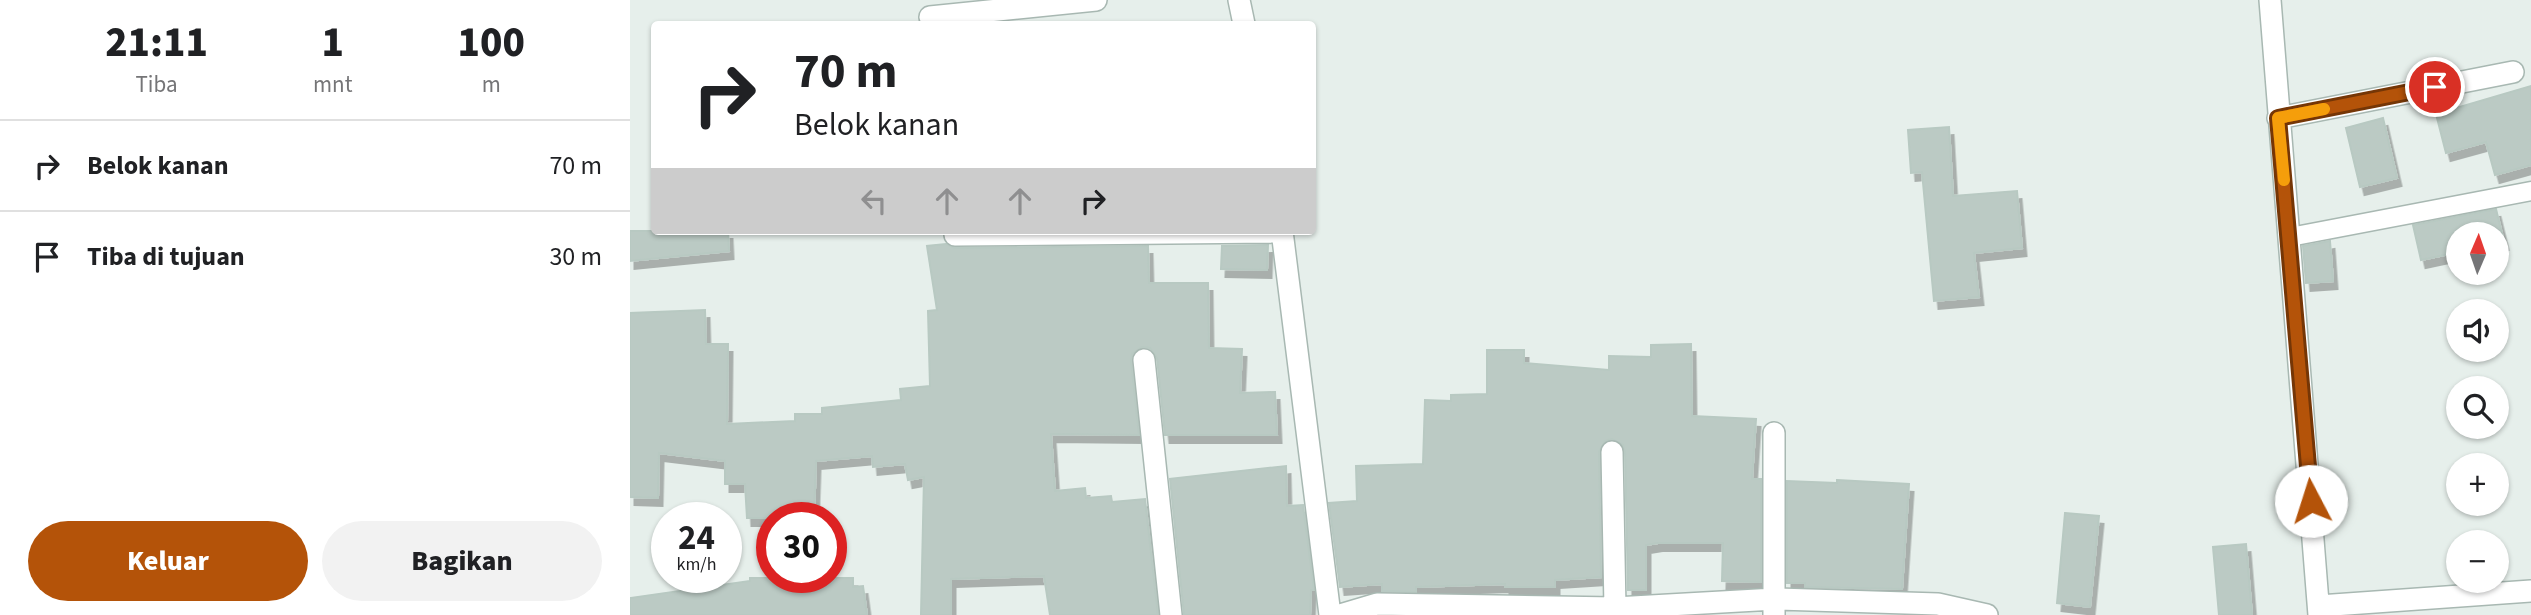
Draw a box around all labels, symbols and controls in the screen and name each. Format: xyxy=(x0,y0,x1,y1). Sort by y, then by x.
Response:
text: 21:11 xyxy=(105,13,208,73)
text: 1 xyxy=(321,13,344,73)
text: 100 xyxy=(458,13,525,73)
text: 70 m xyxy=(794,37,898,107)
icon: right xyxy=(679,49,770,140)
pin xyxy=(2405,57,2465,117)
text: Tiba xyxy=(136,68,177,101)
text: mnt xyxy=(313,68,352,101)
text: m xyxy=(482,68,501,101)
icon: arrive xyxy=(2416,68,2454,106)
text: Belok kanan xyxy=(794,102,959,148)
icon: right xyxy=(28,147,66,185)
text: Belok kanan xyxy=(87,147,229,184)
text: 70 m xyxy=(549,147,602,184)
icon: left xyxy=(855,182,893,220)
icon: ahead xyxy=(928,182,966,220)
icon: ahead xyxy=(1001,182,1039,220)
icon: right xyxy=(1074,182,1112,220)
north arrow xyxy=(2446,222,2510,285)
map controls xyxy=(2446,222,2509,593)
icon: arrive xyxy=(28,238,66,276)
text: Tiba di tujuan xyxy=(87,238,245,275)
text: 30 m xyxy=(549,238,602,275)
button: sound xyxy=(2446,299,2509,362)
button: search xyxy=(2446,376,2509,439)
button: + xyxy=(2446,453,2509,516)
position arrow xyxy=(2274,464,2348,538)
speed limit sign: 30 xyxy=(756,502,847,593)
text: 24 xyxy=(678,513,715,563)
button: Keluar xyxy=(28,521,308,601)
button: Bagikan xyxy=(322,521,602,601)
button: − xyxy=(2446,530,2509,593)
text: km/h xyxy=(677,552,716,577)

